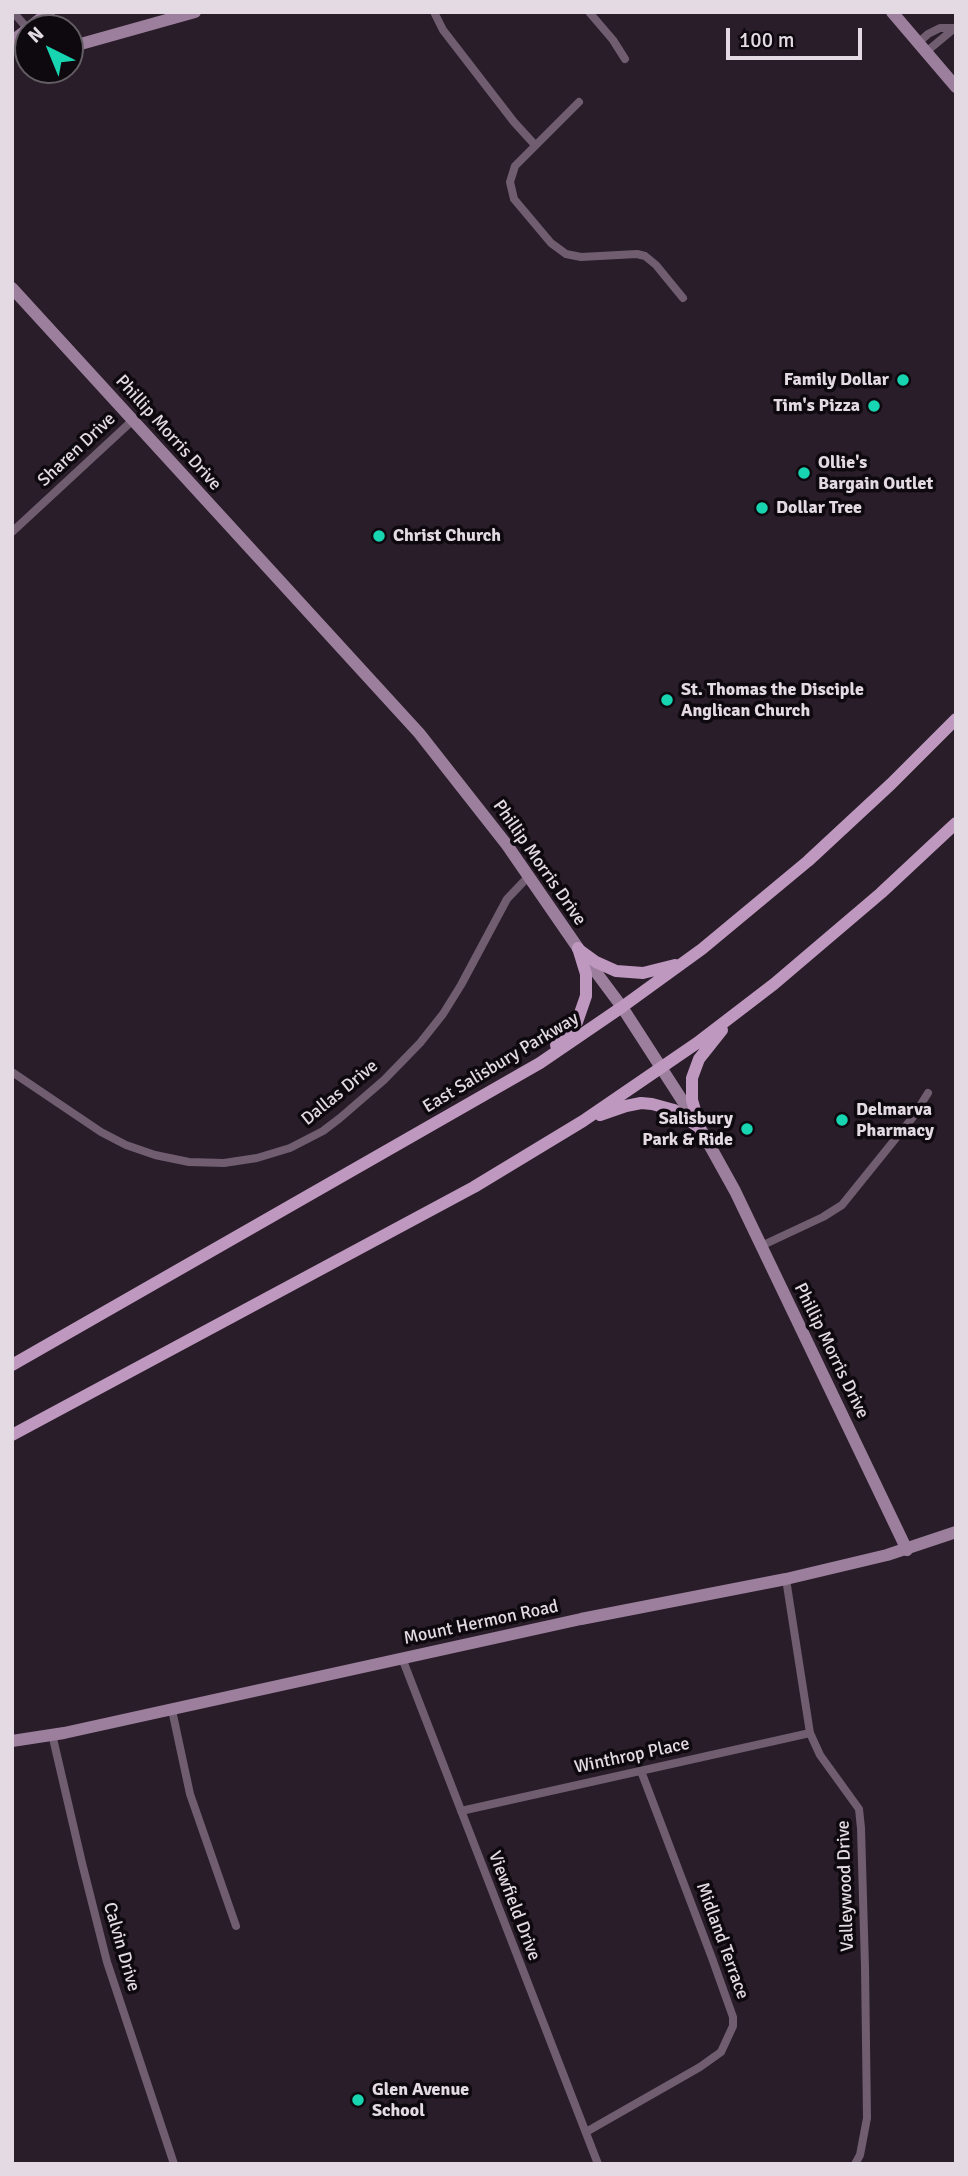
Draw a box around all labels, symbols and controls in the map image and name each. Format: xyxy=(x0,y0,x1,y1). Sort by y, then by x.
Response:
north arrow xyxy=(14,14,84,84)
scale bar xyxy=(730,14,866,58)
text: N xyxy=(23,22,49,48)
text: 100 m xyxy=(739,27,794,53)
place label: Family Dollar xyxy=(784,369,889,391)
street label: Phillip Morris Drive xyxy=(110,371,226,495)
marker: Family Dollar xyxy=(895,372,911,388)
place label: Tim's Pizza xyxy=(773,395,860,417)
marker: Tim's Pizza xyxy=(866,398,882,414)
street label: Sharen Drive xyxy=(34,409,120,491)
place label: Ollie's Bargain Outlet xyxy=(818,452,933,494)
marker: Ollie's Bargain Outlet xyxy=(796,465,812,481)
place label: Dollar Tree xyxy=(776,497,862,519)
marker: Dollar Tree xyxy=(754,500,770,516)
place label: Christ Church xyxy=(393,525,501,547)
marker: Christ Church xyxy=(371,528,387,544)
place label: St. Thomas the Disciple Anglican Church xyxy=(681,679,864,722)
marker: St. Thomas the Disciple Anglican Church xyxy=(659,692,675,708)
street label: Phillip Morris Drive xyxy=(488,796,590,930)
street label: East Salisbury Parkway xyxy=(419,1008,583,1118)
street label: Dallas Drive xyxy=(297,1056,383,1130)
place label: Delmarva Pharmacy xyxy=(856,1099,934,1142)
place label: Salisbury Park & Ride xyxy=(642,1108,733,1150)
marker: Delmarva Pharmacy xyxy=(834,1112,850,1128)
marker: Salisbury Park & Ride xyxy=(739,1121,755,1137)
street label: Phillip Morris Drive xyxy=(789,1280,873,1422)
street label: Mount Hermon Road xyxy=(402,1596,560,1650)
street label: Winthrop Place xyxy=(572,1733,692,1779)
street label: Valleywood Drive xyxy=(833,1820,859,1952)
street label: Viewfield Drive xyxy=(483,1848,545,1964)
street label: Midland Terrace xyxy=(691,1880,753,2002)
street label: Calvin Drive xyxy=(98,1900,144,1994)
place label: Glen Avenue School xyxy=(372,2079,469,2122)
marker: Glen Avenue School xyxy=(350,2092,366,2108)

